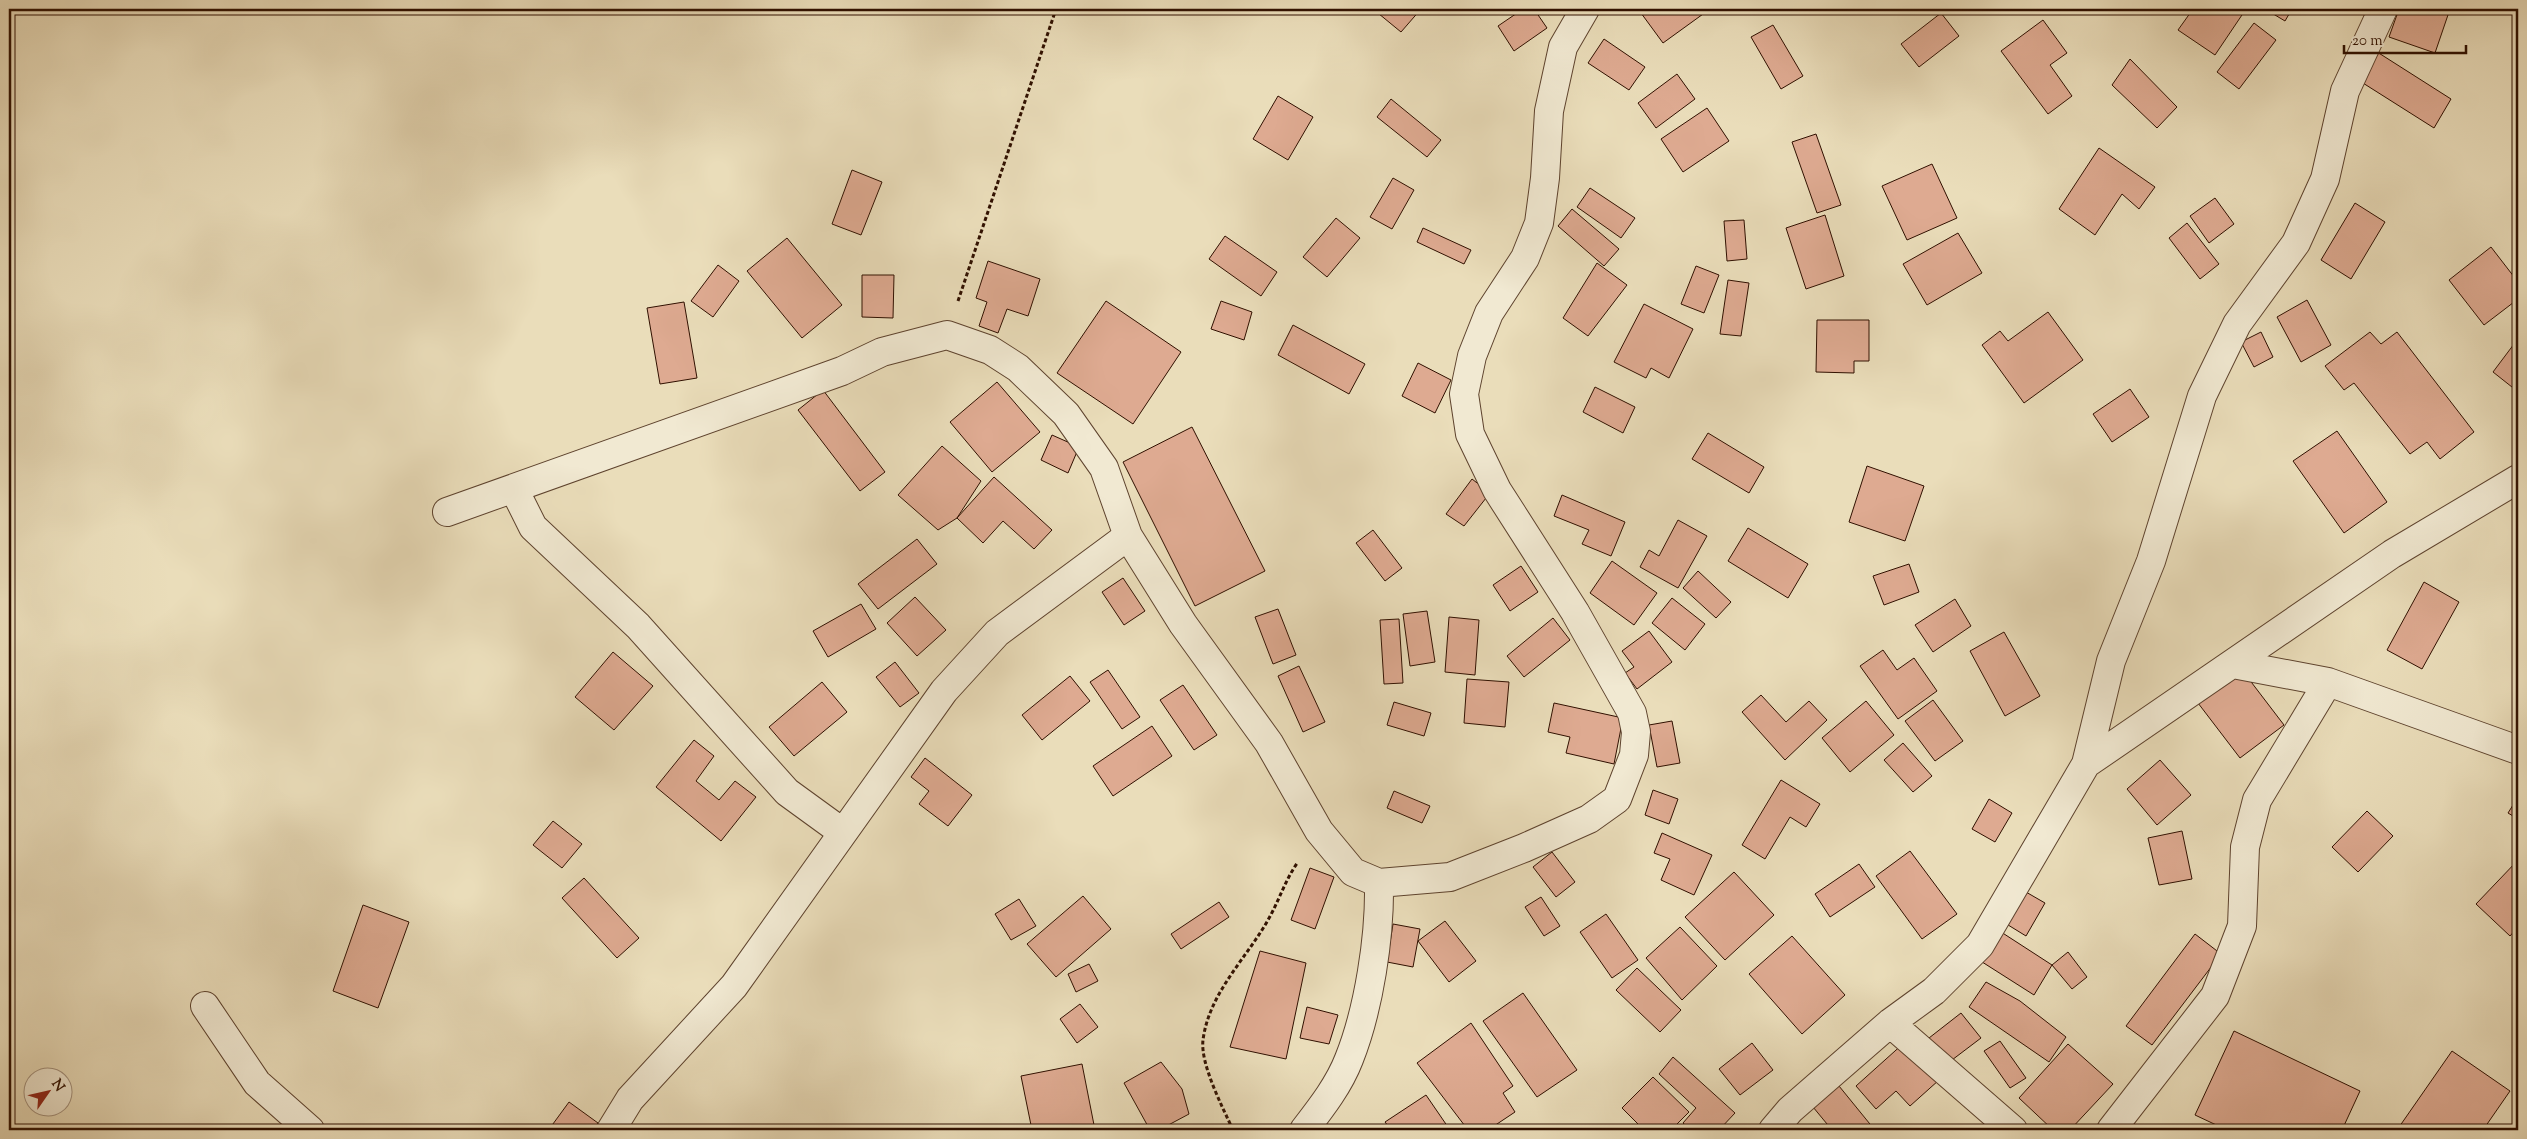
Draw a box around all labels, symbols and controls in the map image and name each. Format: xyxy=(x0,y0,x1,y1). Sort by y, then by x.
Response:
scale bar xyxy=(2344,22,2467,54)
text: 20 m xyxy=(2352,31,2383,52)
north arrow xyxy=(22,1066,72,1116)
text: N xyxy=(46,1076,69,1096)

